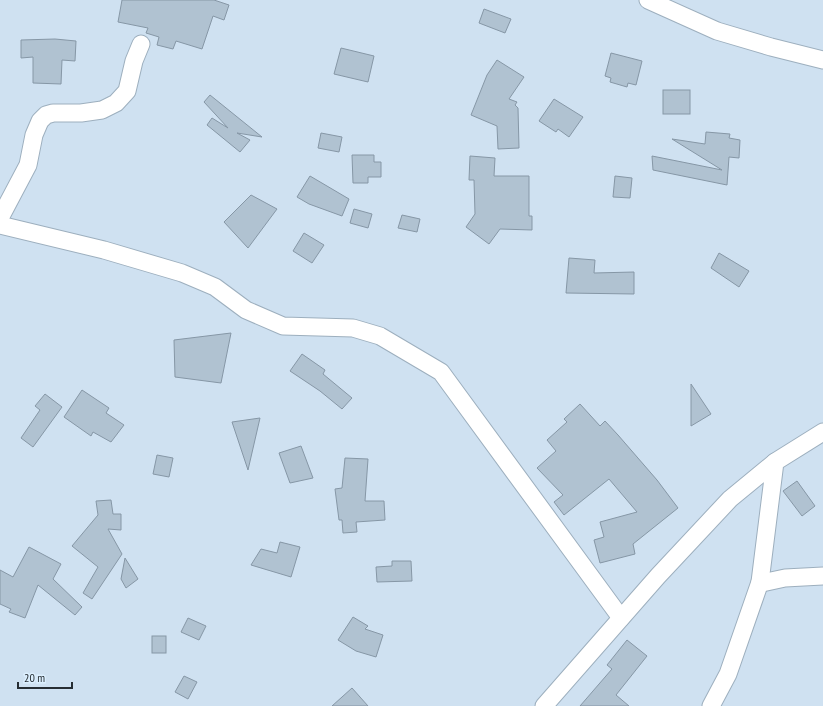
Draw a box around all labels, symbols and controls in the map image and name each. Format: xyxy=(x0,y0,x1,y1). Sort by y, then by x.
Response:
scale bar xyxy=(18,664,72,690)
text: 20 m xyxy=(24,670,45,685)

